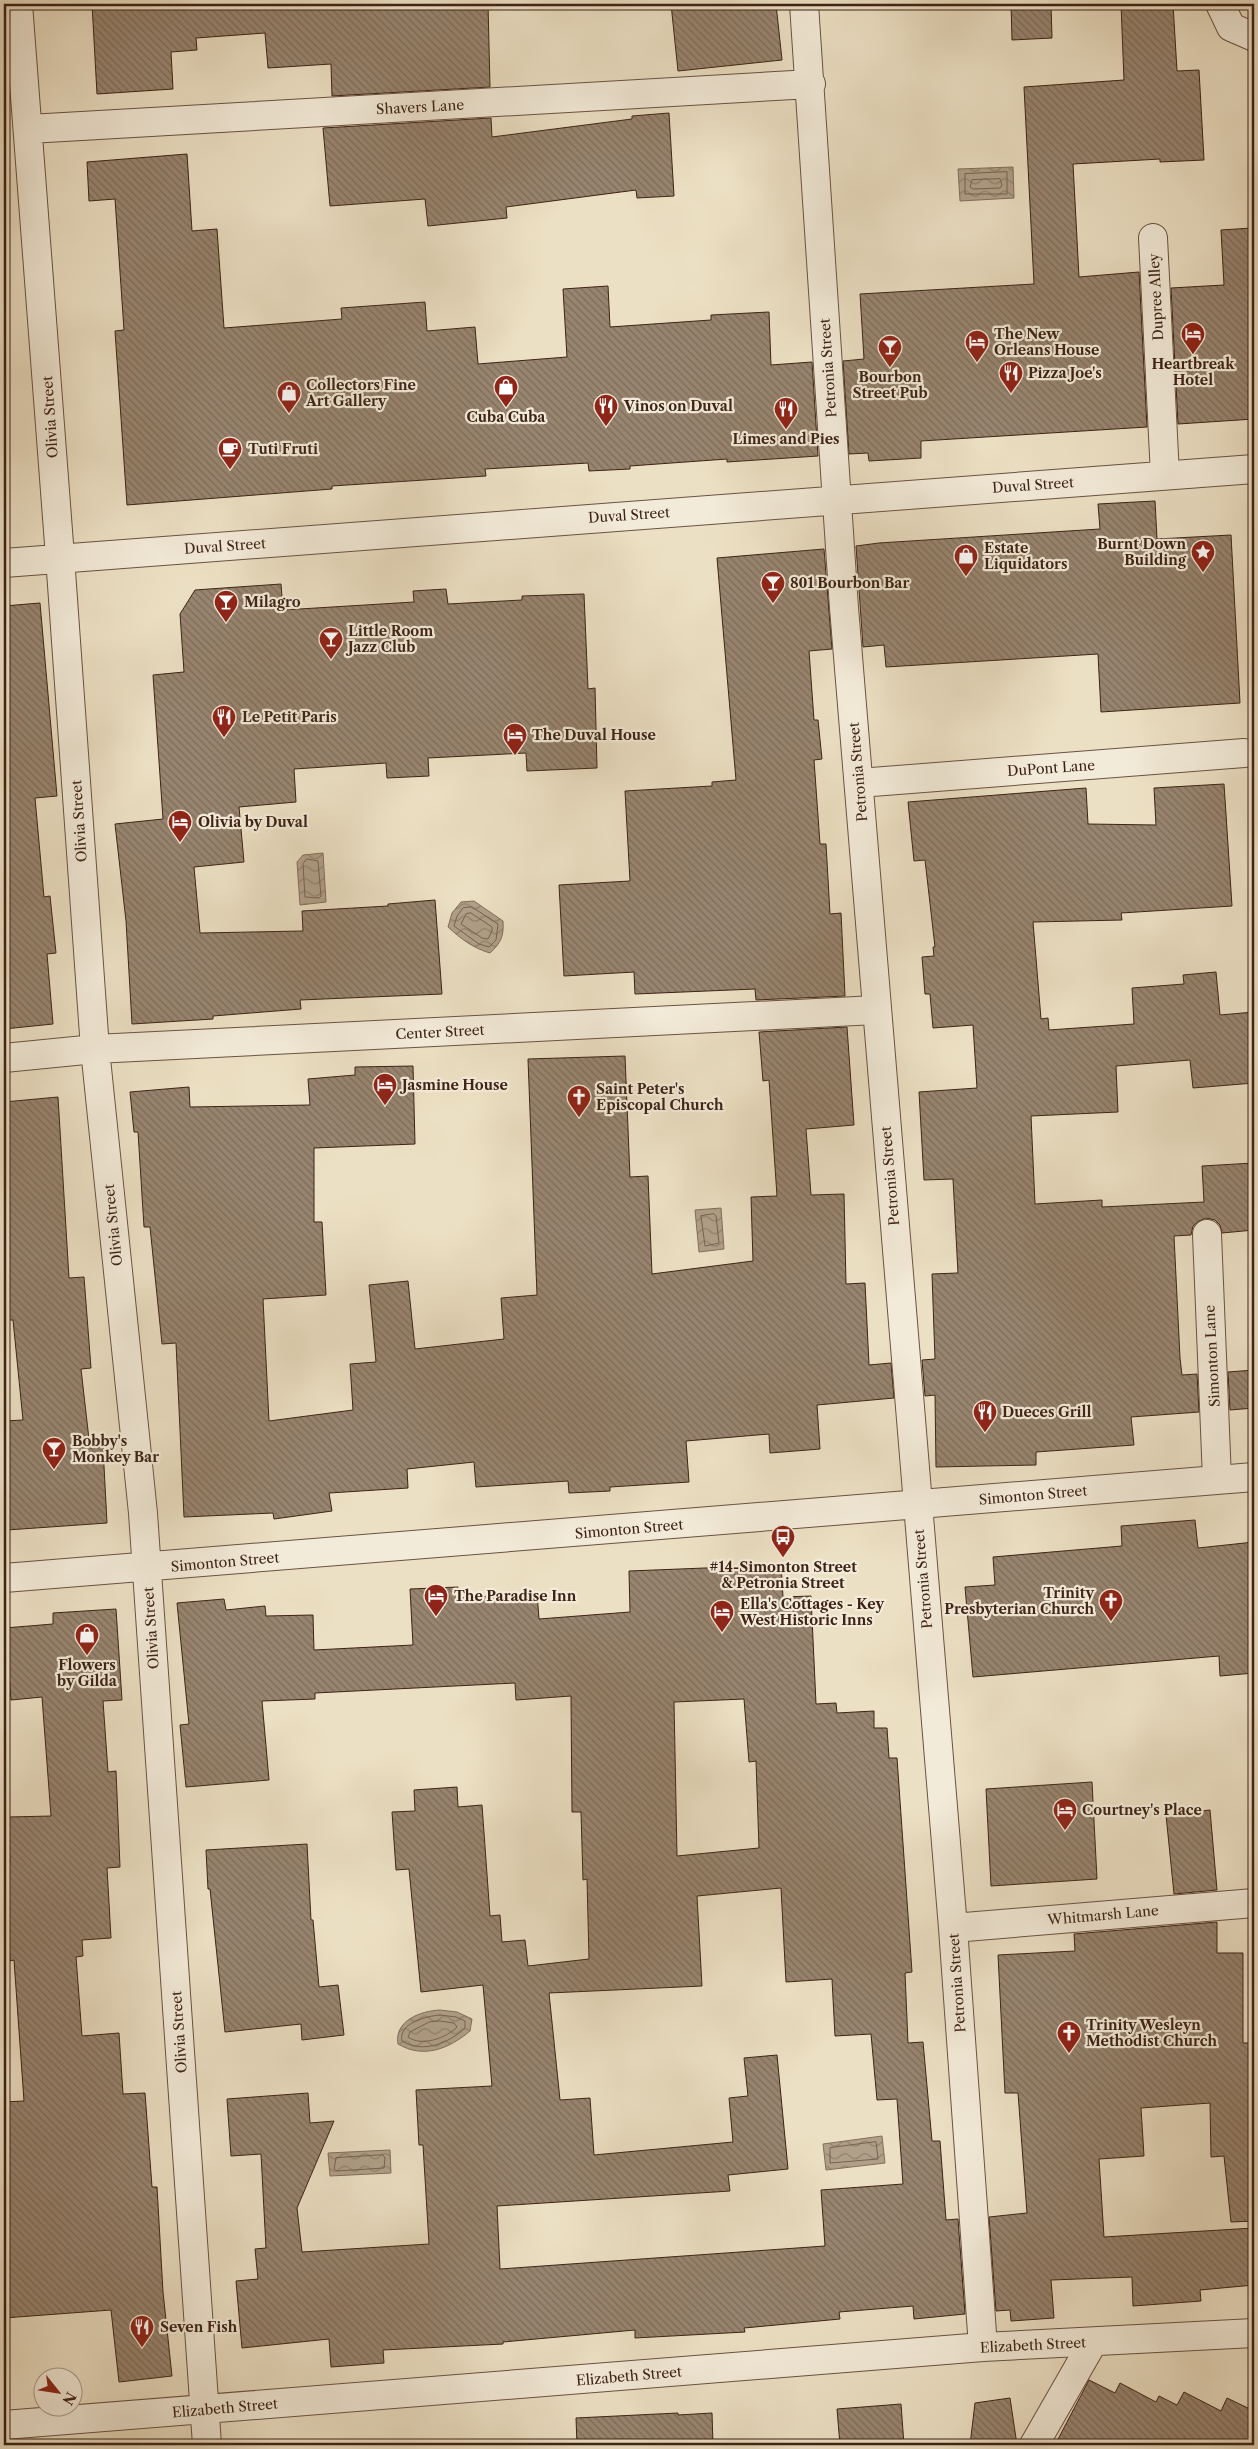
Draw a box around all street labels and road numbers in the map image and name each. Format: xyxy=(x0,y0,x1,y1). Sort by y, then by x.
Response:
street label: Shavers Lane xyxy=(376,96,465,118)
street label: Dupree Alley xyxy=(1145,253,1167,341)
street label: Petronia Street xyxy=(816,318,840,418)
street label: Olivia Street xyxy=(38,375,62,459)
street label: Duval Street xyxy=(991,473,1075,497)
street label: Duval Street xyxy=(587,503,671,527)
street label: Duval Street xyxy=(183,534,267,558)
street label: Petronia Street xyxy=(845,722,871,822)
street label: DuPont Lane xyxy=(1006,756,1096,780)
street label: Olivia Street xyxy=(67,779,91,863)
street label: Center Street xyxy=(395,1021,485,1043)
street label: Petronia Street xyxy=(877,1126,903,1226)
street label: Olivia Street xyxy=(100,1183,126,1267)
street label: Simonton Lane xyxy=(1200,1304,1224,1408)
street label: Simonton Street xyxy=(978,1481,1088,1509)
street label: Simonton Street xyxy=(574,1515,684,1543)
street label: Petronia Street xyxy=(910,1529,936,1629)
street label: Simonton Street xyxy=(170,1548,280,1576)
street label: Olivia Street xyxy=(139,1586,163,1670)
street label: Whitmarsh Lane xyxy=(1046,1901,1160,1929)
street label: Petronia Street xyxy=(945,1933,969,2033)
street label: Olivia Street xyxy=(167,1990,191,2074)
street label: Elizabeth Street xyxy=(980,2333,1086,2357)
street label: Elizabeth Street xyxy=(575,2362,683,2390)
street label: Elizabeth Street xyxy=(171,2394,279,2422)

